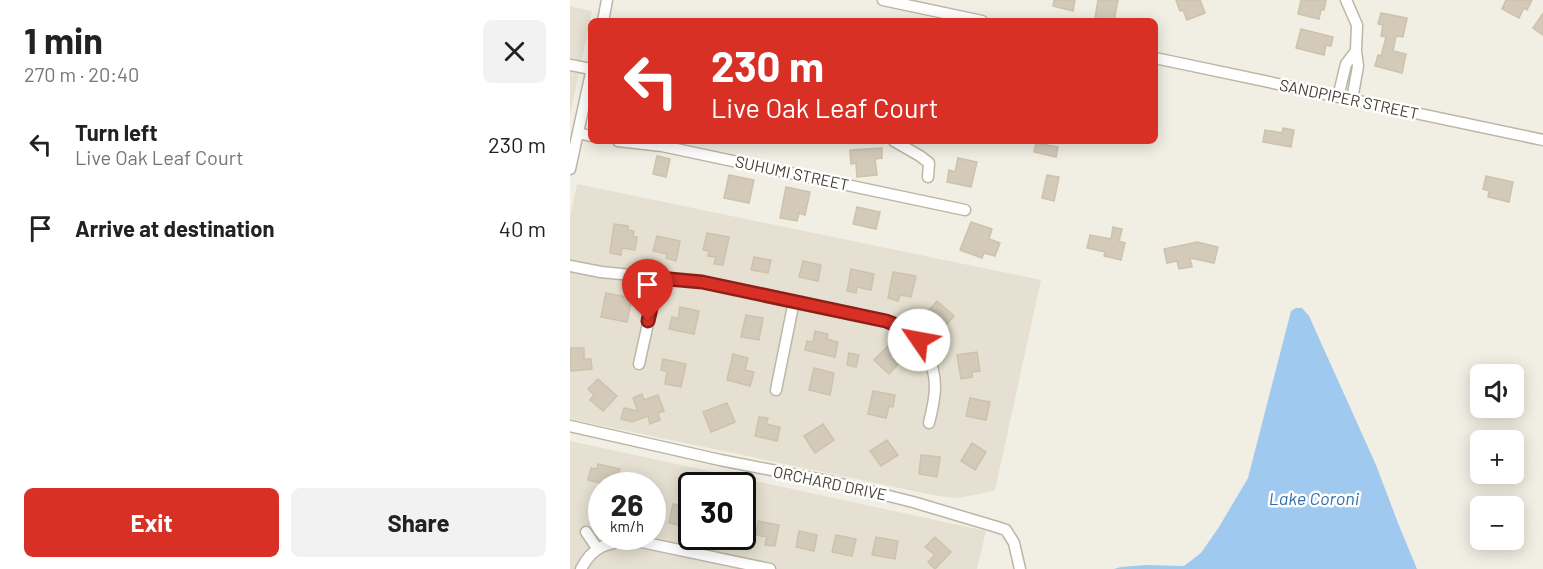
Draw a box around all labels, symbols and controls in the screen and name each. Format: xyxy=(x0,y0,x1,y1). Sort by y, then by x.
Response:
text: 1 min xyxy=(24,18,103,61)
button: close xyxy=(483,20,546,83)
text: 230 m xyxy=(711,40,824,90)
icon: left xyxy=(612,42,690,120)
text: 270 m · 20:40 xyxy=(24,62,139,86)
street label: SANDPIPER STREET xyxy=(1278,74,1420,123)
text: Live Oak Leaf Court xyxy=(711,91,939,123)
text: Turn left xyxy=(75,119,158,145)
icon: left xyxy=(24,128,57,161)
text: 230 m xyxy=(488,131,546,157)
text: Live Oak Leaf Court xyxy=(75,145,244,169)
street label: SUHUMI STREET xyxy=(734,151,851,194)
icon: arrive xyxy=(24,212,57,245)
text: Arrive at destination xyxy=(75,215,274,241)
text: 40 m xyxy=(499,215,546,241)
pin xyxy=(622,259,673,321)
icon: arrive xyxy=(631,268,664,301)
position arrow xyxy=(887,308,951,372)
map controls xyxy=(1470,364,1524,550)
button: sound xyxy=(1470,364,1524,418)
button: + xyxy=(1470,430,1524,484)
street label: ORCHARD DRIVE xyxy=(772,461,888,504)
speed limit sign: 30 xyxy=(678,472,756,550)
text: 26 xyxy=(611,486,643,522)
water label: Lake Coroni xyxy=(1269,487,1360,509)
button: Exit xyxy=(24,488,279,557)
button: Share xyxy=(291,488,546,557)
button: − xyxy=(1470,496,1524,550)
text: km/h xyxy=(610,517,644,535)

